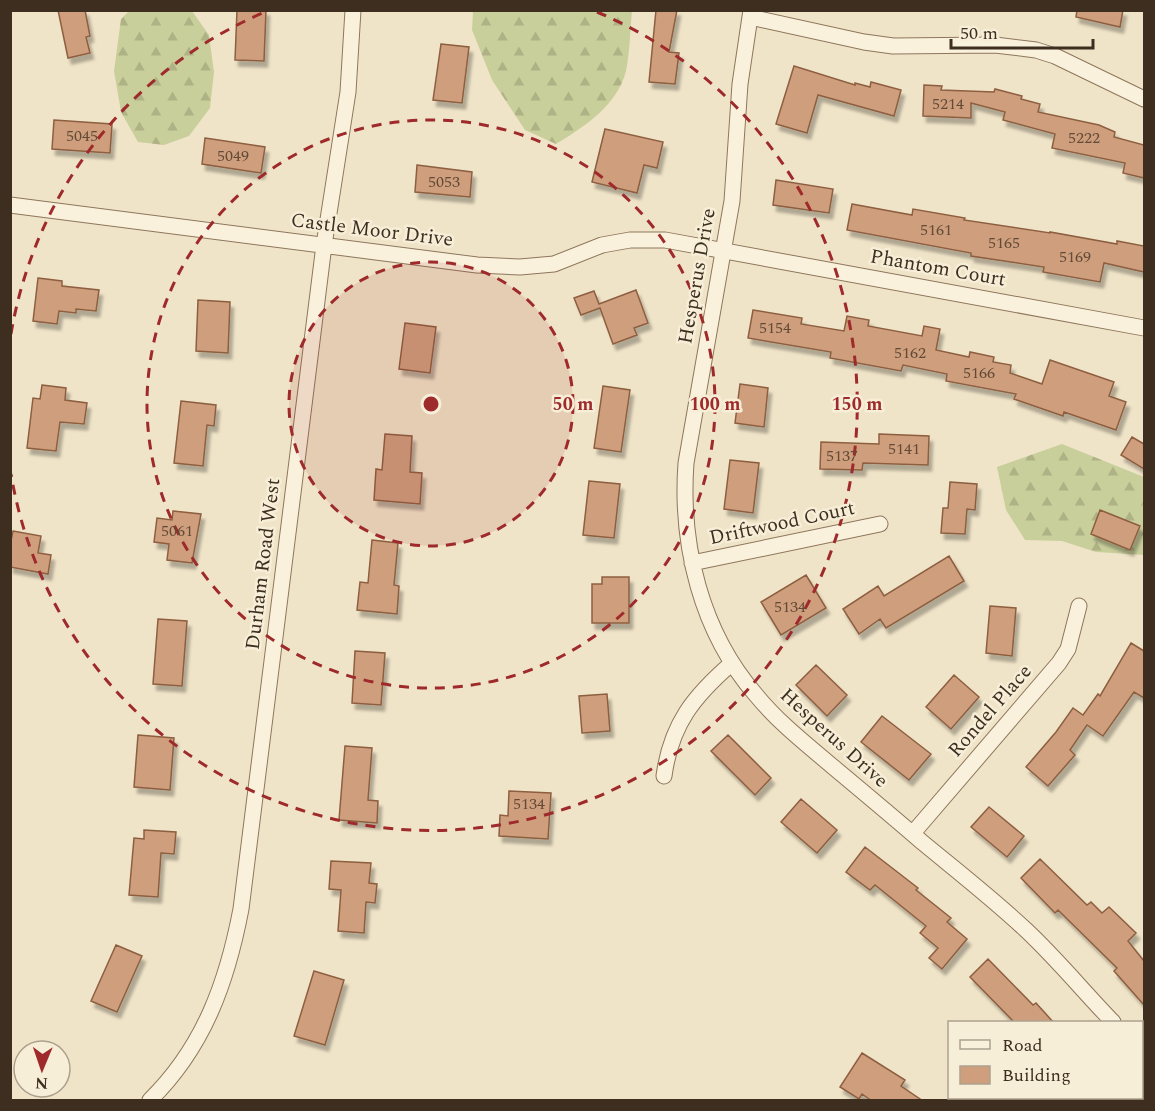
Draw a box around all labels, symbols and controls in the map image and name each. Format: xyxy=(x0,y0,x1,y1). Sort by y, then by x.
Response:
scale bar xyxy=(951,12,1094,50)
text: 50 m xyxy=(960,20,998,47)
house number: 5214 xyxy=(932,92,964,116)
house number: 5045 xyxy=(66,124,98,148)
house number: 5222 xyxy=(1068,126,1100,150)
house number: 5049 xyxy=(217,144,249,168)
house number: 5053 xyxy=(428,170,460,194)
street label: Castle Moor Drive xyxy=(289,205,455,255)
street label: Hesperus Drive xyxy=(670,206,724,346)
house number: 5161 xyxy=(920,218,952,242)
house number: 5165 xyxy=(988,231,1020,255)
street label: Phantom Court xyxy=(868,241,1008,295)
house number: 5169 xyxy=(1059,245,1091,269)
house number: 5154 xyxy=(759,316,791,340)
house number: 5162 xyxy=(894,341,926,365)
house number: 5166 xyxy=(963,361,995,385)
text: 50 m xyxy=(553,391,593,418)
text: 100 m xyxy=(689,391,741,418)
text: 150 m xyxy=(831,391,883,418)
centre of rings xyxy=(421,394,441,414)
house number: 5141 xyxy=(888,437,920,461)
house number: 5137 xyxy=(826,444,858,468)
street label: Durham Road West xyxy=(238,476,288,652)
street label: Driftwood Court xyxy=(706,493,858,553)
house number: 5061 xyxy=(161,519,193,543)
house number: 5134 xyxy=(774,595,806,619)
street label: Rondel Place xyxy=(941,658,1039,764)
street label: Hesperus Drive xyxy=(773,681,895,795)
house number: 5134 xyxy=(513,792,545,816)
legend xyxy=(948,1021,1143,1099)
text: Road xyxy=(1002,1032,1043,1059)
north arrow xyxy=(12,1039,72,1099)
text: Building xyxy=(1002,1062,1071,1089)
text: N xyxy=(35,1071,48,1095)

